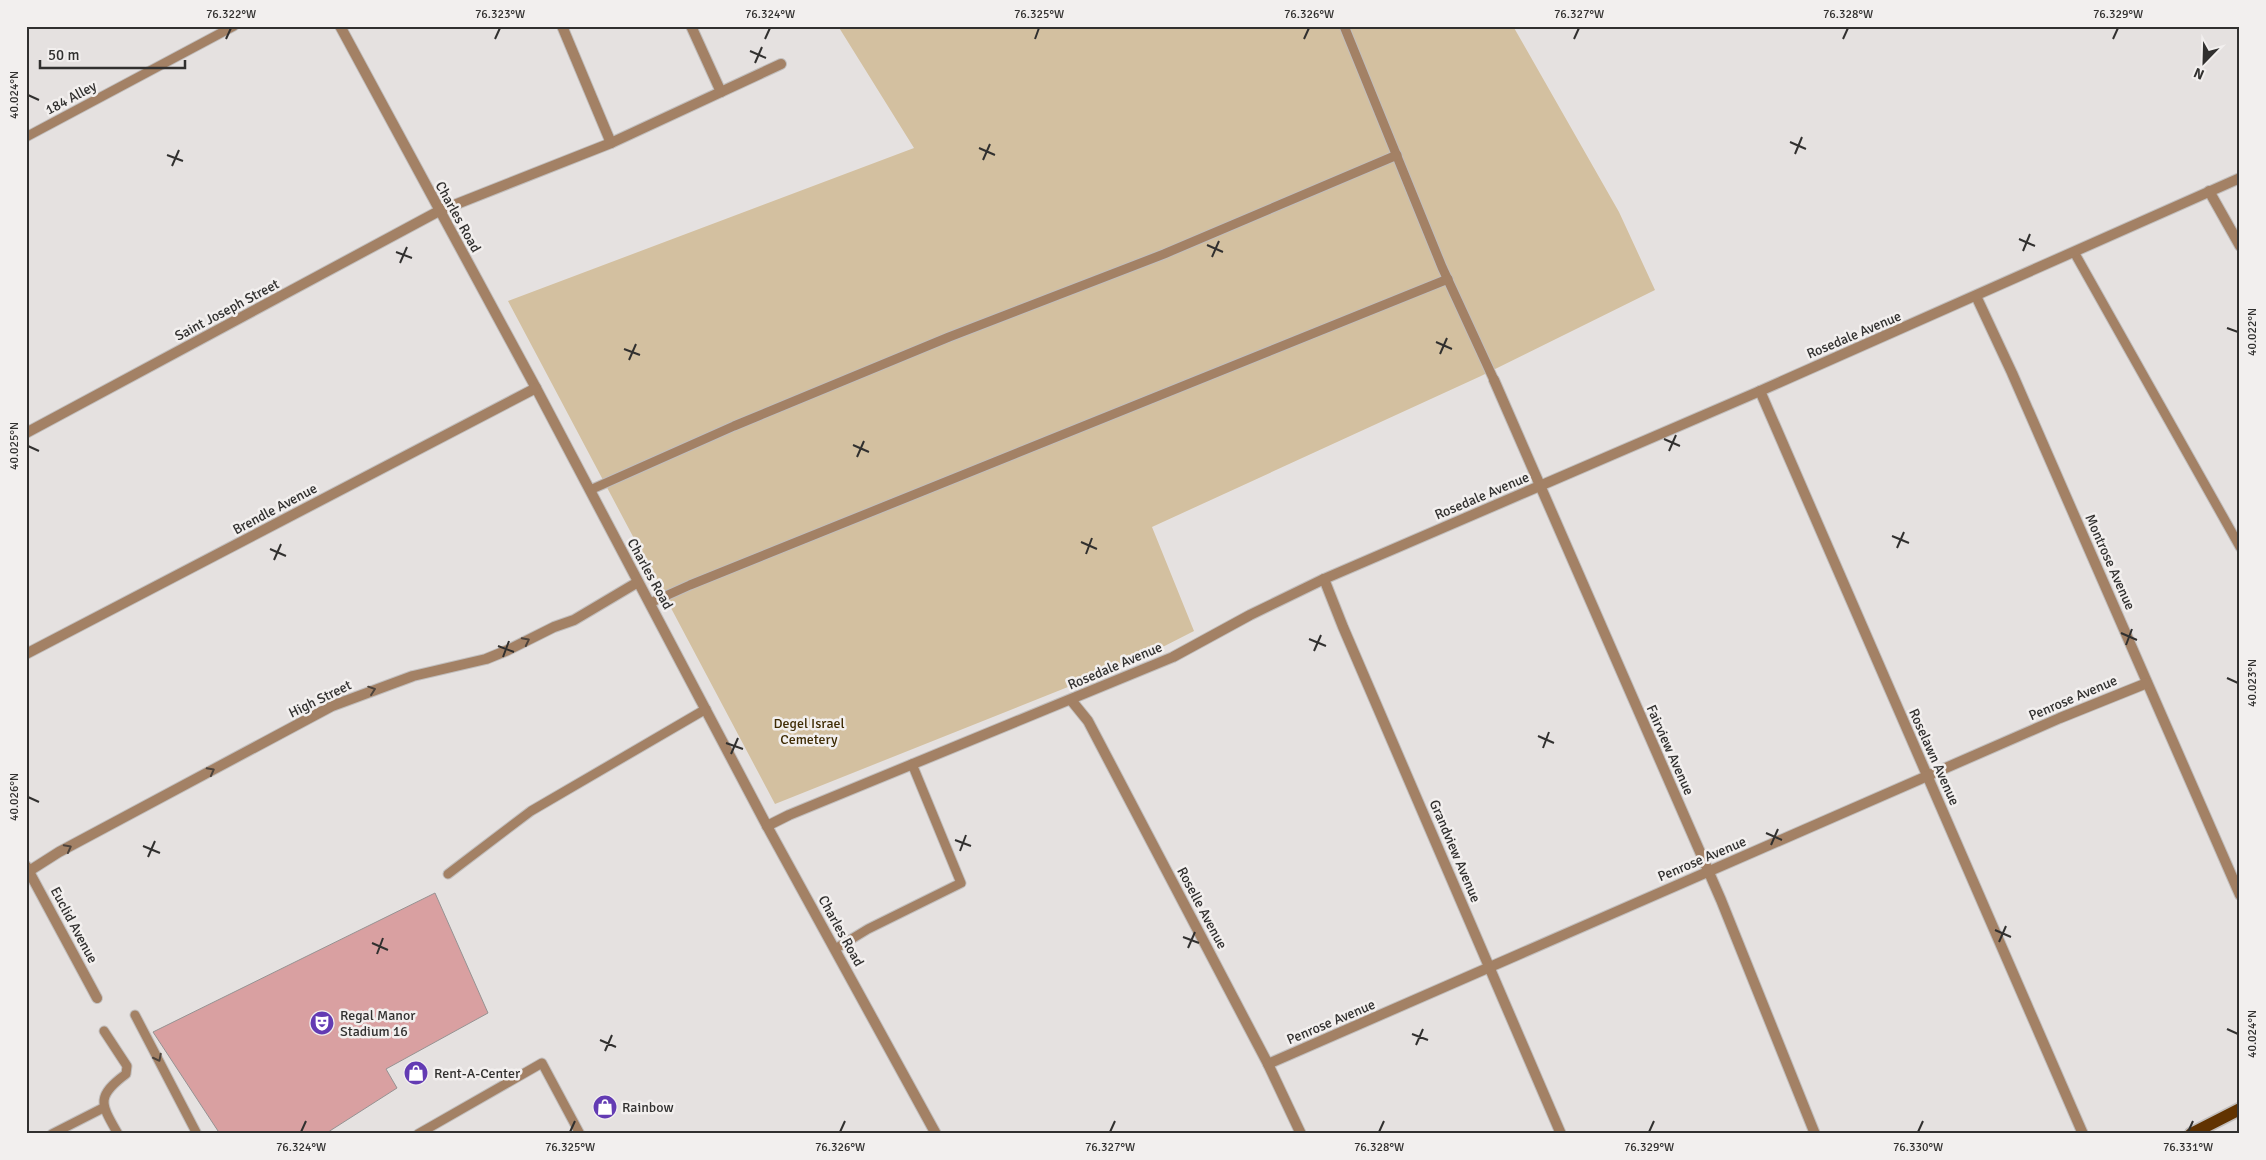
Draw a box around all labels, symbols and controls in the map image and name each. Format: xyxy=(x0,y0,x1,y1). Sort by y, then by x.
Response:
text: 76.322°W xyxy=(206,7,256,22)
text: 76.323°W xyxy=(475,7,525,22)
text: 76.324°W xyxy=(745,7,795,22)
text: 76.325°W xyxy=(1014,7,1064,22)
text: 76.326°W xyxy=(1284,7,1334,22)
text: 76.327°W xyxy=(1554,7,1604,22)
text: 76.328°W xyxy=(1823,7,1873,22)
text: 76.329°W xyxy=(2093,7,2143,22)
scale bar xyxy=(40,38,185,70)
north arrow xyxy=(2178,38,2228,88)
text: 50 m xyxy=(48,46,79,64)
text: N xyxy=(2191,64,2207,83)
text: 40.024°N xyxy=(7,71,22,119)
street label: 184 Alley xyxy=(43,77,100,119)
street label: Charles Road xyxy=(432,179,484,255)
street label: Saint Joseph Street xyxy=(172,275,282,345)
street label: Rosedale Avenue xyxy=(1804,307,1904,363)
text: 40.022°N xyxy=(2245,308,2260,356)
text: 40.025°N xyxy=(7,422,22,470)
street label: Rosedale Avenue xyxy=(1432,468,1532,524)
street label: Brendle Avenue xyxy=(230,480,320,538)
street label: Montrose Avenue xyxy=(2081,511,2139,613)
street label: Charles Road xyxy=(624,536,676,612)
one-way arrow xyxy=(521,637,530,647)
street label: Rosedale Avenue xyxy=(1065,638,1165,694)
text: 40.023°N xyxy=(2245,659,2260,707)
street label: Penrose Avenue xyxy=(2026,672,2120,724)
street label: High Street xyxy=(286,676,354,722)
one-way arrow xyxy=(367,686,376,696)
street label: Fairview Avenue xyxy=(1642,702,1698,798)
street label: Roselawn Avenue xyxy=(1905,706,1963,808)
park label: Degel Israel Cemetery xyxy=(773,715,845,748)
one-way arrow xyxy=(206,767,215,777)
text: 40.026°N xyxy=(7,773,22,821)
street label: Grandview Avenue xyxy=(1426,797,1484,905)
street label: Penrose Avenue xyxy=(1655,833,1749,885)
one-way arrow xyxy=(63,844,72,854)
street label: Roselle Avenue xyxy=(1173,864,1231,952)
street label: Euclid Avenue xyxy=(47,884,101,966)
street label: Charles Road xyxy=(815,893,867,969)
street label: Penrose Avenue xyxy=(1284,996,1378,1048)
place label: Regal Manor Stadium 16 xyxy=(340,1007,416,1040)
theatre icon: Regal Manor Stadium 16 xyxy=(309,1010,335,1036)
text: 40.024°N xyxy=(2245,1010,2260,1058)
one-way arrow xyxy=(152,1053,162,1062)
shop icon: Rent-A-Center xyxy=(403,1060,429,1086)
place label: Rent-A-Center xyxy=(434,1065,521,1082)
shop icon: Rainbow xyxy=(592,1094,618,1120)
place label: Rainbow xyxy=(622,1099,674,1116)
text: 76.324°W xyxy=(276,1140,326,1155)
text: 76.325°W xyxy=(545,1140,595,1155)
text: 76.326°W xyxy=(815,1140,865,1155)
text: 76.327°W xyxy=(1085,1140,1135,1155)
text: 76.328°W xyxy=(1354,1140,1404,1155)
text: 76.329°W xyxy=(1624,1140,1674,1155)
text: 76.330°W xyxy=(1893,1140,1943,1155)
text: 76.331°W xyxy=(2163,1140,2213,1155)

